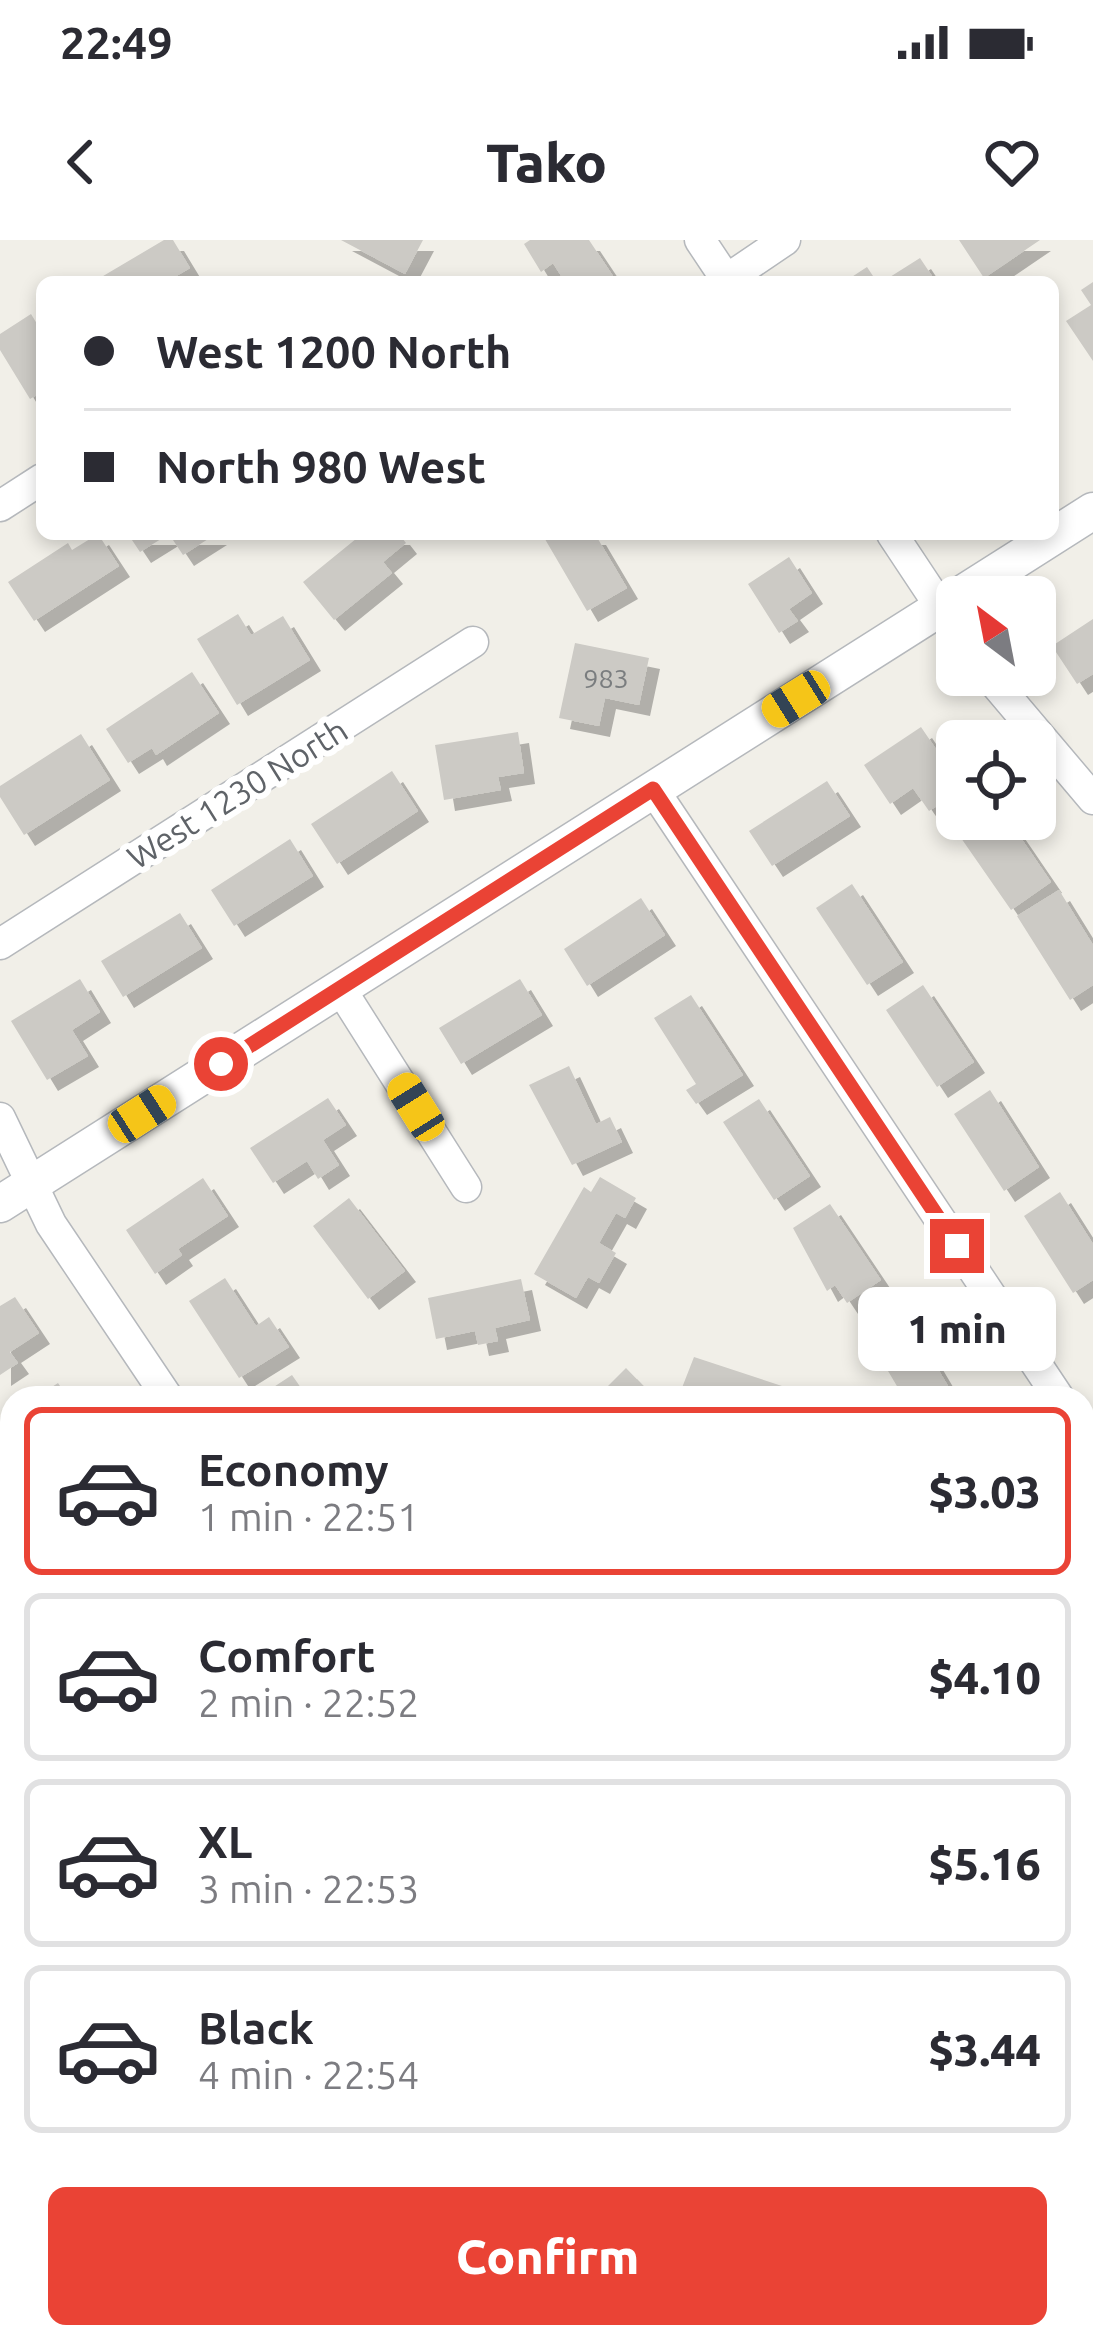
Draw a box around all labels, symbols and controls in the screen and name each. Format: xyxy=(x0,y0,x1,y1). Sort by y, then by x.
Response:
text: 22:49 xyxy=(60,17,173,68)
icon: back xyxy=(48,129,114,195)
icon: heart xyxy=(979,129,1045,195)
text: Tako xyxy=(486,132,607,192)
text: West 1200 North xyxy=(156,326,511,377)
text: North 980 West xyxy=(156,441,486,492)
north arrow xyxy=(936,576,1056,696)
map controls xyxy=(936,576,1056,840)
house number: 983 xyxy=(583,663,629,693)
car xyxy=(756,665,836,733)
street label: West 1230 North xyxy=(120,710,354,876)
button: locate xyxy=(936,720,1056,840)
route start xyxy=(194,1037,248,1091)
car xyxy=(382,1067,450,1147)
car xyxy=(102,1079,182,1149)
route end xyxy=(930,1219,984,1273)
callout: 1 min xyxy=(858,1288,1056,1372)
text: 1 min xyxy=(907,1307,1007,1350)
icon: car xyxy=(54,1437,162,1545)
text: Economy xyxy=(198,1444,389,1495)
text: $3.03 xyxy=(928,1466,1041,1517)
text: 1 min · 22:51 xyxy=(198,1495,419,1538)
icon: car xyxy=(54,1623,162,1731)
text: Comfort xyxy=(198,1630,375,1681)
text: $4.10 xyxy=(928,1652,1041,1703)
text: 2 min · 22:52 xyxy=(198,1681,419,1724)
icon: car xyxy=(54,1809,162,1917)
text: XL xyxy=(198,1816,252,1867)
text: $5.16 xyxy=(928,1838,1041,1889)
text: 3 min · 22:53 xyxy=(198,1867,419,1910)
icon: car xyxy=(54,1995,162,2103)
text: Black xyxy=(198,2002,314,2053)
text: $3.44 xyxy=(928,2024,1041,2075)
text: 4 min · 22:54 xyxy=(198,2053,419,2096)
button: Confirm xyxy=(48,2187,1047,2325)

